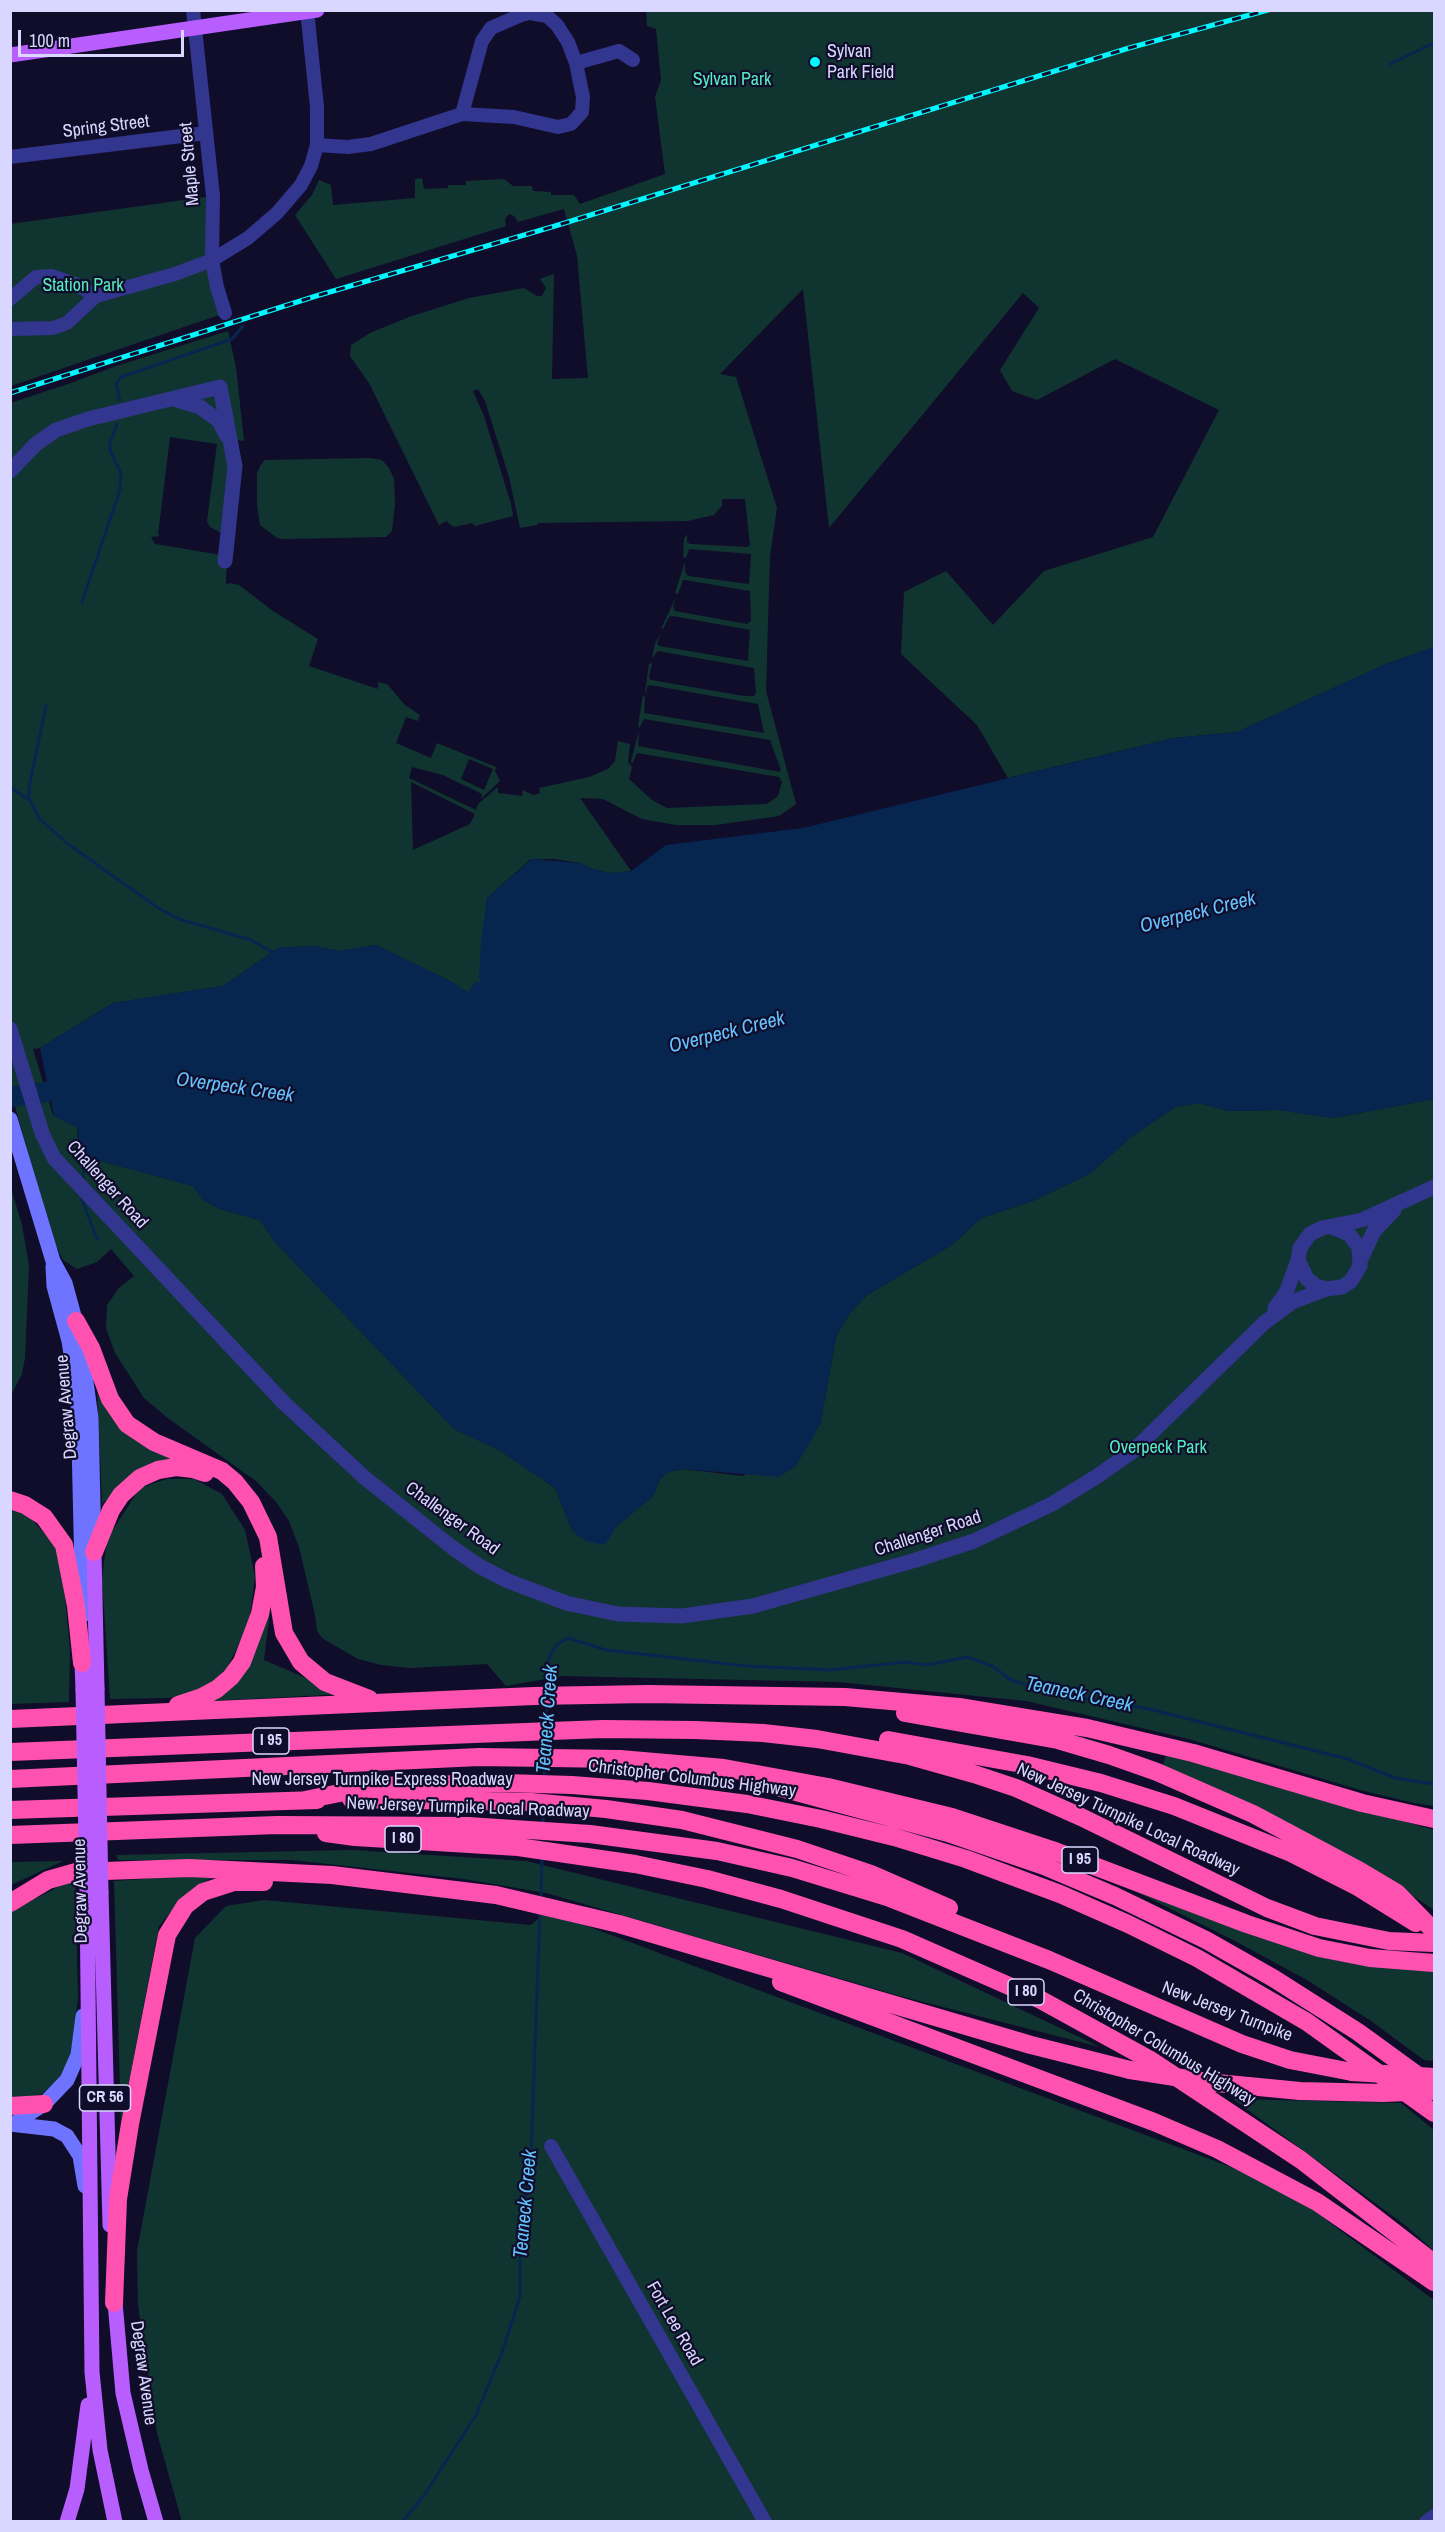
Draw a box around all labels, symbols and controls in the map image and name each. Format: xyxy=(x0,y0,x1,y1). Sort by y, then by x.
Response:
scale bar xyxy=(21,18,188,56)
text: 100 m xyxy=(29,28,70,53)
place label: Sylvan Park Field xyxy=(827,41,894,84)
marker: Sylvan Park Field xyxy=(808,55,822,69)
park label: Sylvan Park xyxy=(693,69,771,91)
street label: Spring Street xyxy=(62,111,150,143)
street label: Maple Street xyxy=(176,121,204,207)
park label: Station Park xyxy=(42,275,124,297)
water label: Overpeck Creek xyxy=(1138,887,1258,939)
water label: Overpeck Creek xyxy=(667,1007,787,1059)
water label: Overpeck Creek xyxy=(175,1068,295,1108)
street label: Challenger Road xyxy=(62,1137,152,1233)
street label: Degraw Avenue xyxy=(52,1354,82,1460)
park label: Overpeck Park xyxy=(1109,1437,1207,1459)
street label: Challenger Road xyxy=(401,1478,503,1560)
street label: Challenger Road xyxy=(872,1507,984,1561)
water label: Teaneck Creek xyxy=(532,1664,564,1774)
water label: Teaneck Creek xyxy=(1023,1672,1135,1718)
road number: I 95 xyxy=(253,1728,289,1754)
street label: Christopher Columbus Highway xyxy=(587,1756,797,1802)
street label: New Jersey Turnpike Local Roadway xyxy=(1013,1759,1243,1881)
street label: New Jersey Turnpike Express Roadway xyxy=(251,1769,513,1791)
street label: New Jersey Turnpike Local Roadway xyxy=(346,1793,590,1823)
road number: I 80 xyxy=(385,1826,421,1852)
street label: Degraw Avenue xyxy=(69,1838,93,1944)
road number: I 95 xyxy=(1062,1847,1098,1873)
street label: New Jersey Turnpike xyxy=(1159,1977,1295,2047)
road number: I 80 xyxy=(1008,1979,1044,2005)
street label: Christopher Columbus Highway xyxy=(1069,1985,1259,2111)
road number: CR 56 xyxy=(80,2085,130,2111)
water label: Teaneck Creek xyxy=(509,2149,543,2259)
street label: Fort Lee Road xyxy=(641,2278,707,2370)
street label: Degraw Avenue xyxy=(125,2320,161,2426)

